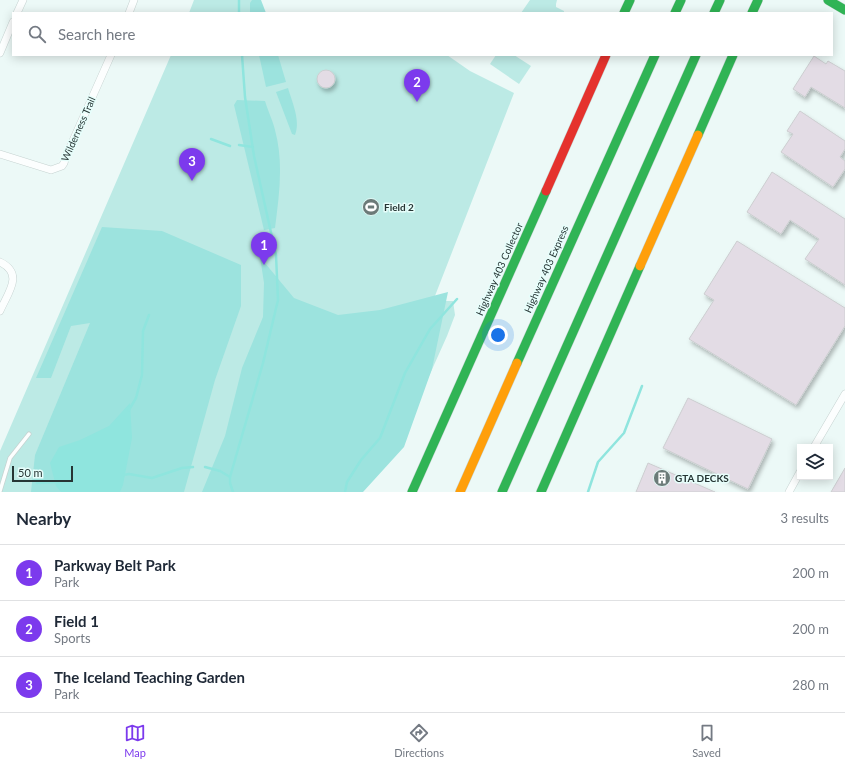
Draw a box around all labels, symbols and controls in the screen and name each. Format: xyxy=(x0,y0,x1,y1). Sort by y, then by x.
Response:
search box xyxy=(12,12,833,56)
icon: search xyxy=(26,23,48,45)
text: Search here xyxy=(58,25,135,43)
pin: 2 xyxy=(404,69,430,102)
street label: Wilderness Trail xyxy=(58,95,98,163)
pin: 3 xyxy=(179,148,205,181)
sports icon: Field 2 xyxy=(361,197,381,217)
place label: Field 2 xyxy=(384,201,414,213)
street label: Highway 403 Collector xyxy=(473,220,525,317)
street label: Highway 403 Express xyxy=(521,223,571,315)
pin: 1 xyxy=(251,232,277,265)
your location xyxy=(488,325,508,345)
map controls xyxy=(797,444,833,480)
button: layers xyxy=(797,444,833,480)
scale bar xyxy=(12,464,73,483)
text: 50 m xyxy=(18,466,43,479)
building icon: GTA DECKS xyxy=(652,468,672,488)
place label: GTA DECKS xyxy=(675,472,729,484)
text: Nearby xyxy=(16,508,71,529)
text: 3 results xyxy=(781,510,829,526)
text: Parkway Belt Park xyxy=(54,556,176,574)
text: 1 xyxy=(25,565,33,581)
text: 200 m xyxy=(792,565,829,581)
text: Park xyxy=(54,574,79,590)
text: Field 1 xyxy=(54,612,99,630)
text: 2 xyxy=(25,621,33,637)
text: 200 m xyxy=(792,621,829,637)
text: Sports xyxy=(54,630,91,646)
text: The Iceland Teaching Garden xyxy=(54,668,245,686)
text: 3 xyxy=(25,677,33,693)
text: 280 m xyxy=(792,677,829,693)
text: Park xyxy=(54,686,79,702)
tab: Map xyxy=(124,722,146,759)
tab: Directions xyxy=(394,722,444,759)
tab: Saved xyxy=(692,722,721,759)

